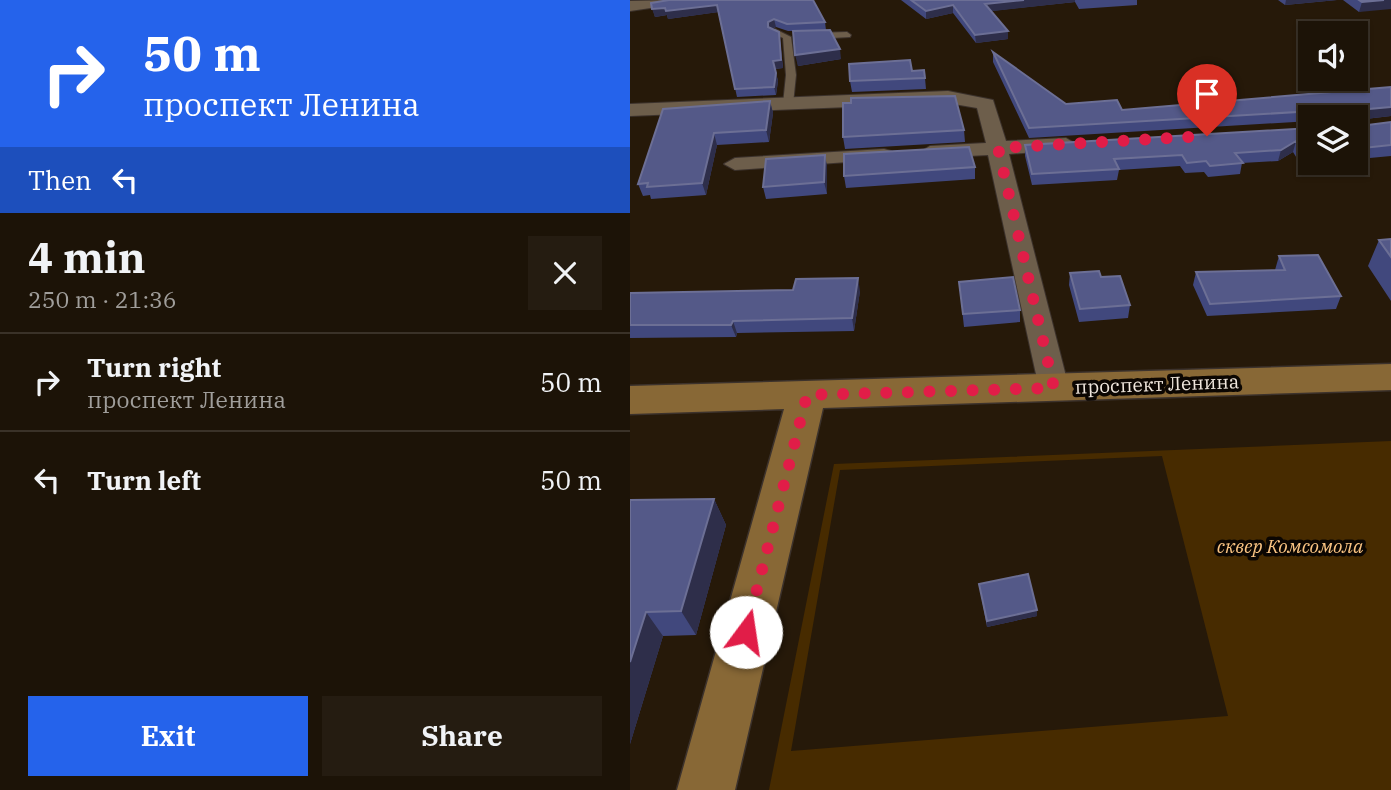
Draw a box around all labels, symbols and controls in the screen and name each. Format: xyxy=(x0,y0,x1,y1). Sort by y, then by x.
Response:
text: 50 m xyxy=(143,21,261,84)
map controls xyxy=(1298,21,1368,175)
button: sound xyxy=(1298,21,1368,91)
icon: right xyxy=(28,28,119,119)
pin xyxy=(1177,64,1237,136)
icon: arrive xyxy=(1188,75,1226,113)
text: проспект Ленина xyxy=(143,83,420,125)
button: layers xyxy=(1298,105,1368,175)
icon: left xyxy=(106,161,144,199)
text: Then xyxy=(28,163,92,197)
text: 4 min xyxy=(28,230,146,285)
button: close xyxy=(528,236,602,310)
text: 250 m · 21:36 xyxy=(28,284,177,314)
text: Turn right xyxy=(87,350,221,384)
icon: right xyxy=(28,363,66,401)
text: 50 m xyxy=(540,365,602,399)
street label: проспект Ленина xyxy=(1074,369,1240,399)
text: проспект Ленина xyxy=(87,384,286,414)
icon: left xyxy=(28,461,66,499)
text: Turn left xyxy=(87,463,201,497)
text: 50 m xyxy=(540,463,602,497)
park label: сквер Комсомола xyxy=(1217,534,1364,558)
position arrow xyxy=(709,595,783,669)
button: Exit xyxy=(28,696,308,776)
button: Share xyxy=(322,696,602,776)

